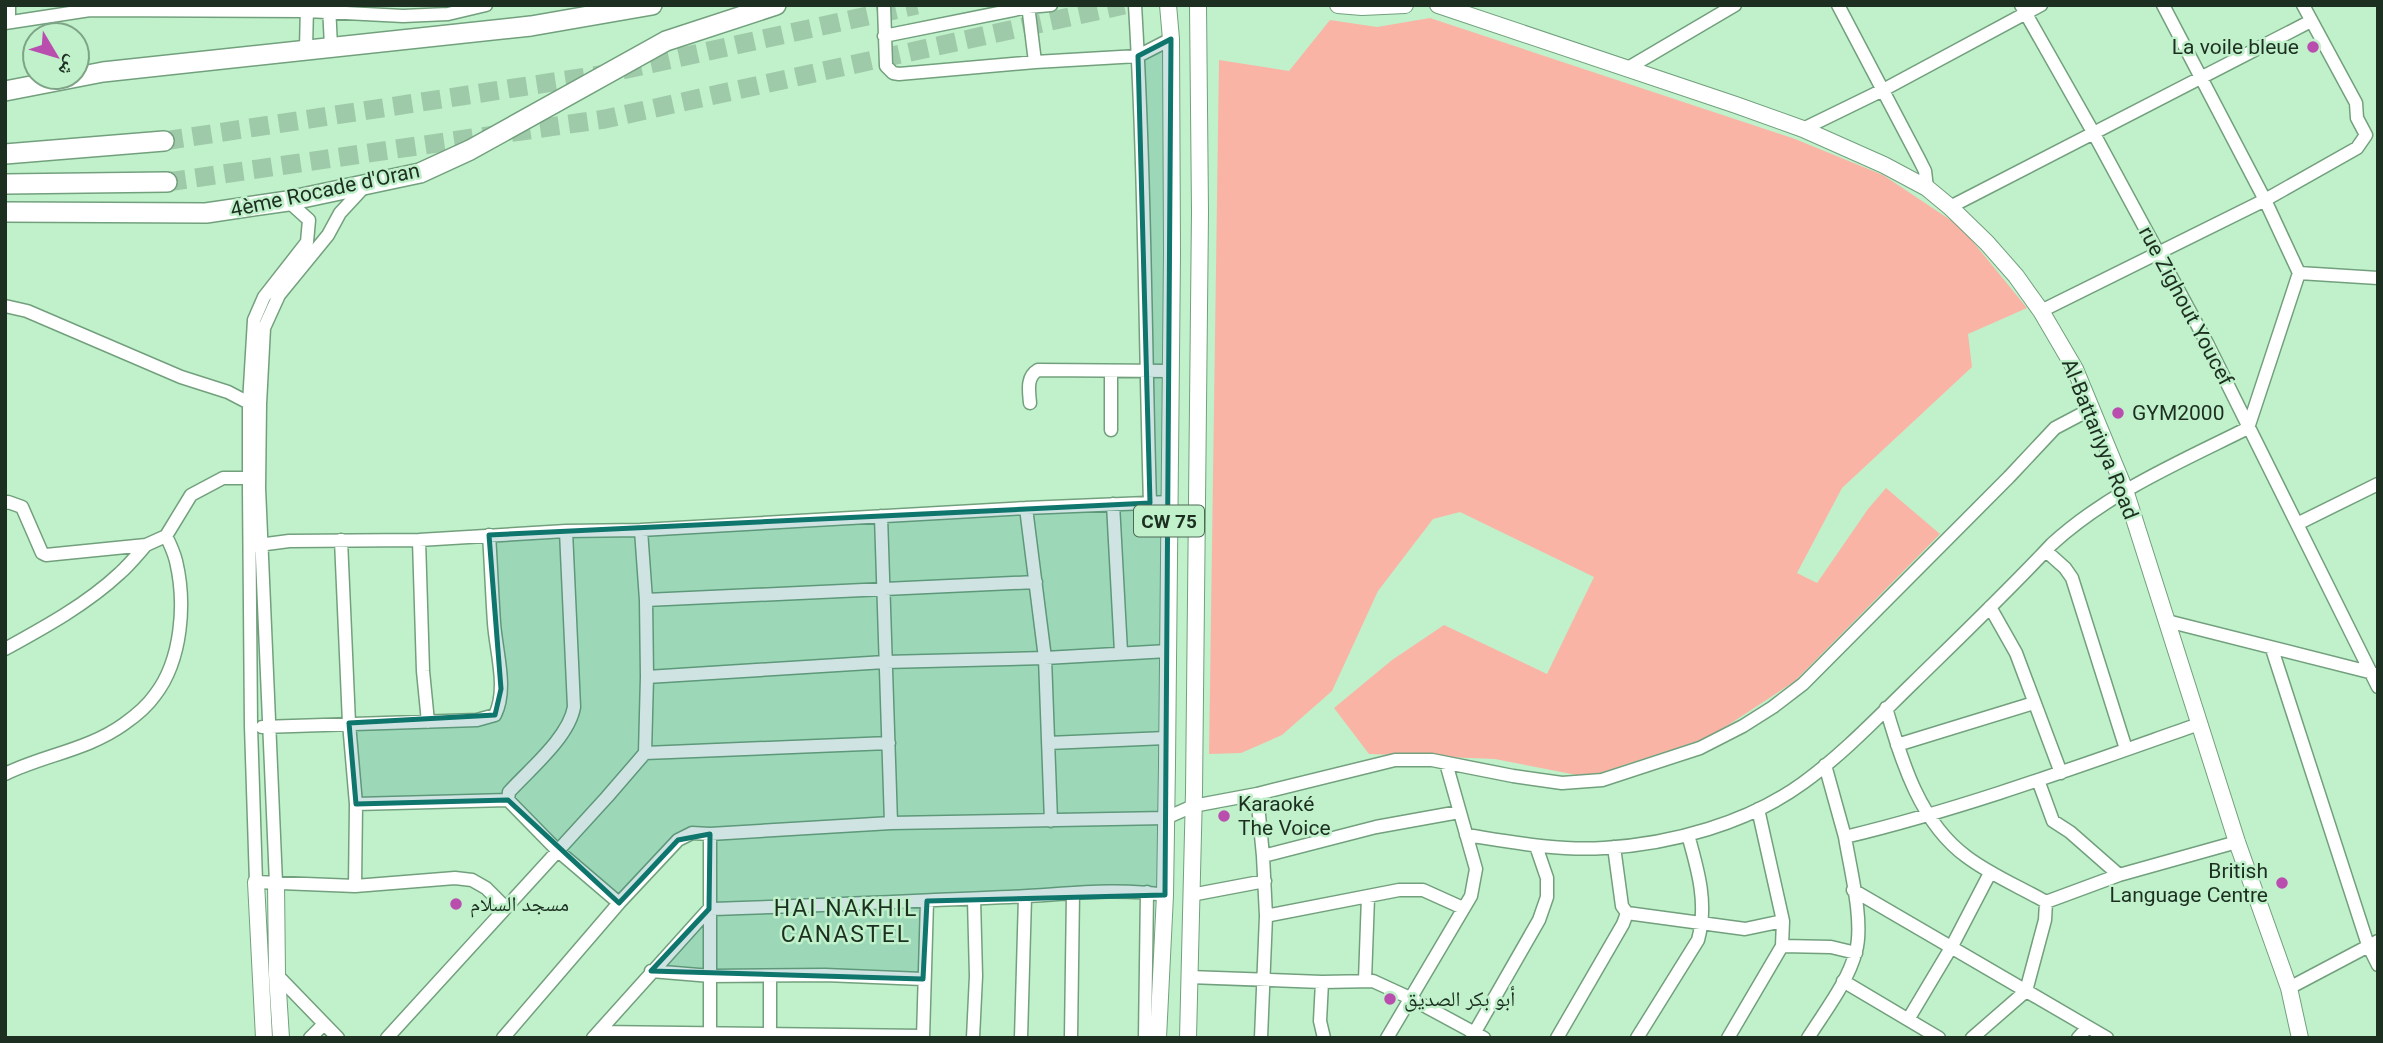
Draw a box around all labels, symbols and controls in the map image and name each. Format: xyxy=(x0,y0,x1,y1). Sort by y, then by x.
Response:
north arrow xyxy=(21,21,91,91)
place label: La voile bleue xyxy=(2172,35,2299,59)
marker: La voile bleue xyxy=(2305,39,2321,55)
text: ش xyxy=(54,51,84,81)
street label: 4ème Rocade d'Oran xyxy=(228,158,422,222)
street label: rue Zighout Youcef xyxy=(2134,222,2238,390)
street label: Al-Battariyya Road xyxy=(2057,355,2143,523)
place label: GYM2000 xyxy=(2132,401,2224,425)
marker: GYM2000 xyxy=(2110,405,2126,421)
road number: CW 75 xyxy=(1134,506,1204,536)
place label: Karaoké The Voice xyxy=(1238,792,1331,840)
marker: Karaoké The Voice xyxy=(1216,808,1232,824)
place label: British Language Centre xyxy=(2109,859,2268,907)
marker: British Language Centre xyxy=(2274,875,2290,891)
place label: مسجد السلام xyxy=(470,892,569,918)
district label: HAI NAKHIL CANASTEL xyxy=(774,895,918,948)
marker: مسجد السلام xyxy=(448,896,464,912)
place label: أبو بكر الصديق xyxy=(1404,986,1515,1012)
marker: أبو بكر الصديق xyxy=(1382,991,1398,1007)

